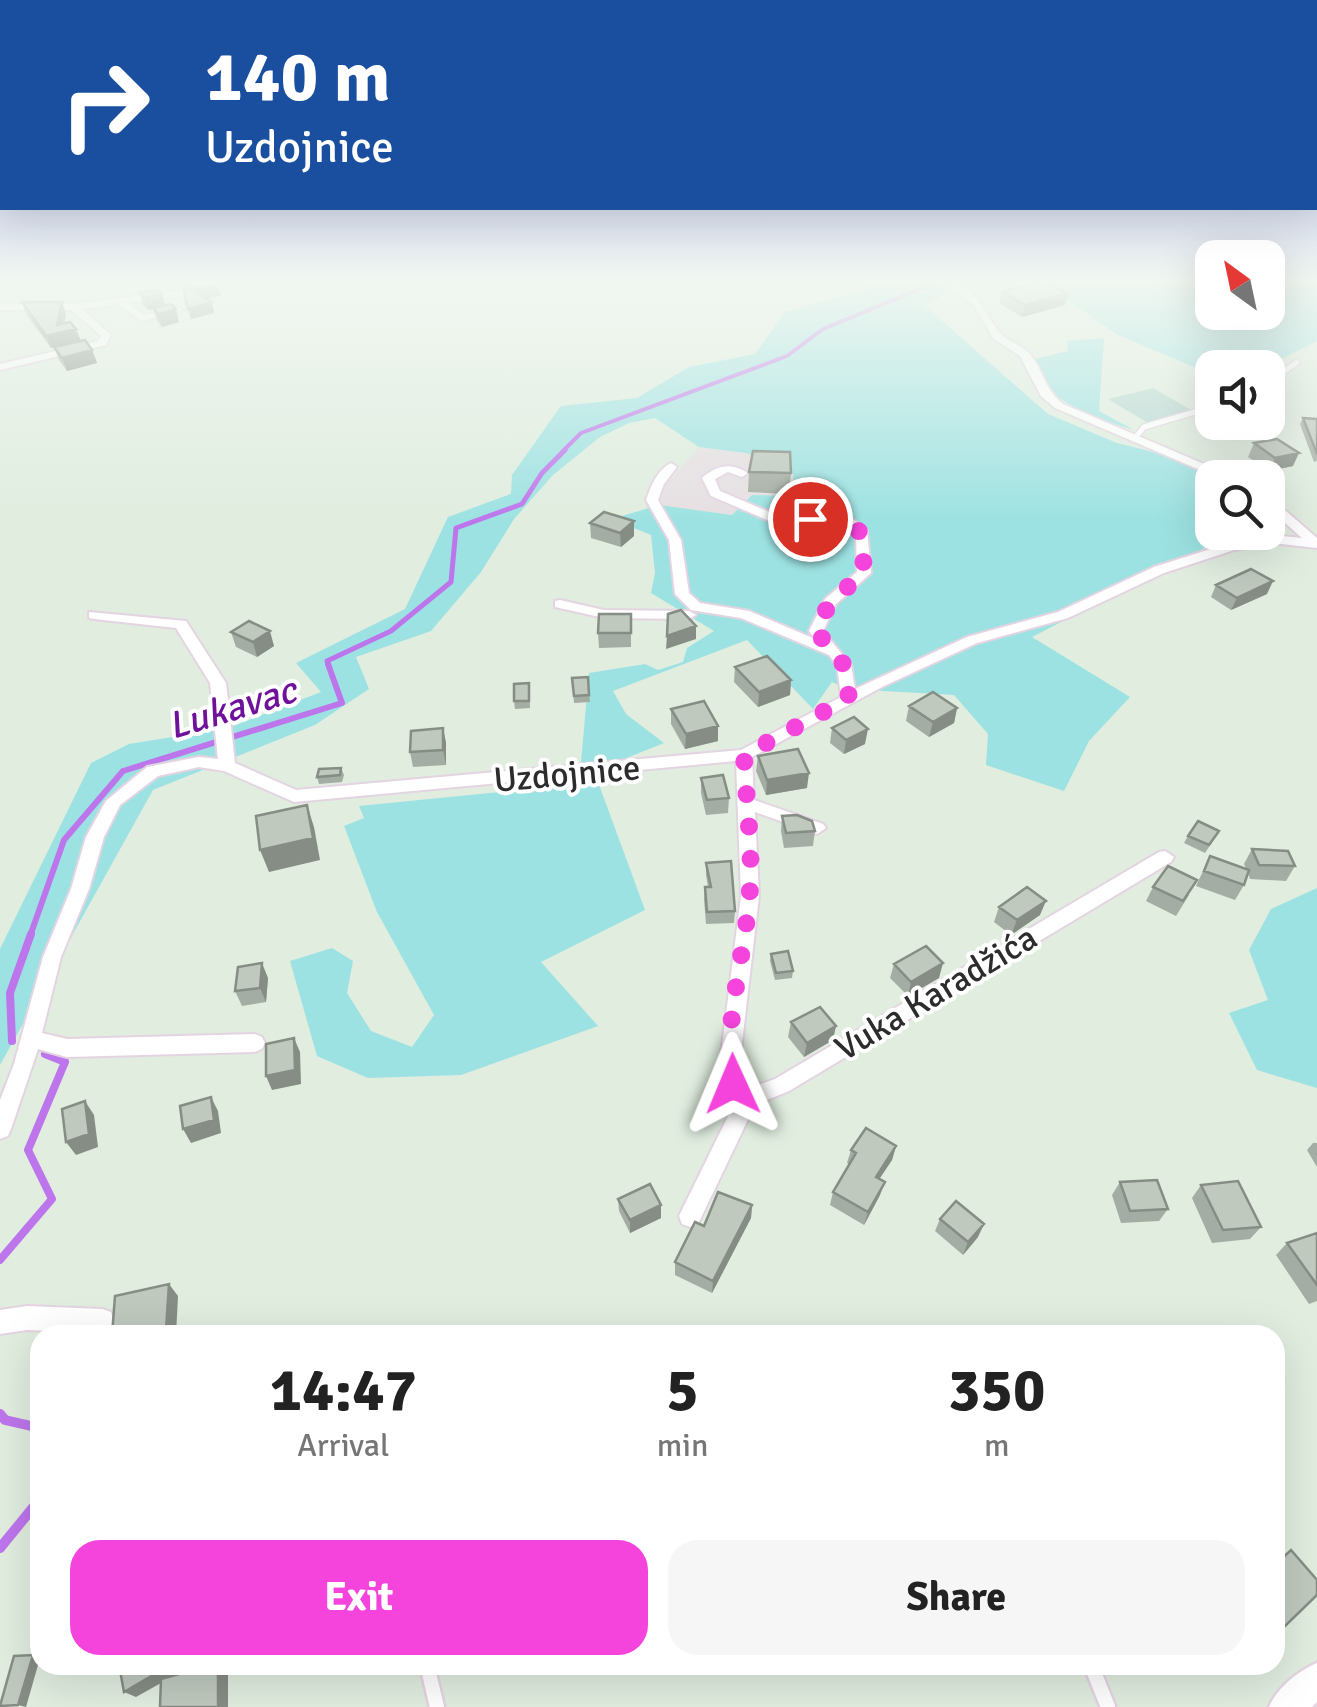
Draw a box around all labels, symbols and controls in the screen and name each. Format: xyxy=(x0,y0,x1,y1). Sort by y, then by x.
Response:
text: 140 m xyxy=(205,34,390,120)
icon: right xyxy=(40,40,170,170)
text: Uzdojnice xyxy=(205,120,394,175)
north arrow xyxy=(1195,240,1285,330)
map controls xyxy=(1195,240,1285,550)
button: sound xyxy=(1195,350,1285,440)
button: search xyxy=(1195,460,1285,550)
pin xyxy=(768,477,853,562)
icon: arrive xyxy=(783,492,838,547)
water label: Lukavac xyxy=(162,665,305,750)
street label: Uzdojnice xyxy=(492,746,642,802)
street label: Vuka Karadžića xyxy=(827,916,1045,1070)
position arrow xyxy=(681,1032,785,1136)
text: 14:47 xyxy=(270,1354,417,1428)
text: 5 xyxy=(666,1354,699,1428)
text: 350 xyxy=(948,1354,1045,1428)
text: Arrival xyxy=(297,1426,389,1465)
text: min xyxy=(657,1426,708,1465)
text: m xyxy=(984,1426,1009,1465)
button: Exit xyxy=(70,1540,648,1655)
button: Share xyxy=(668,1540,1245,1655)

